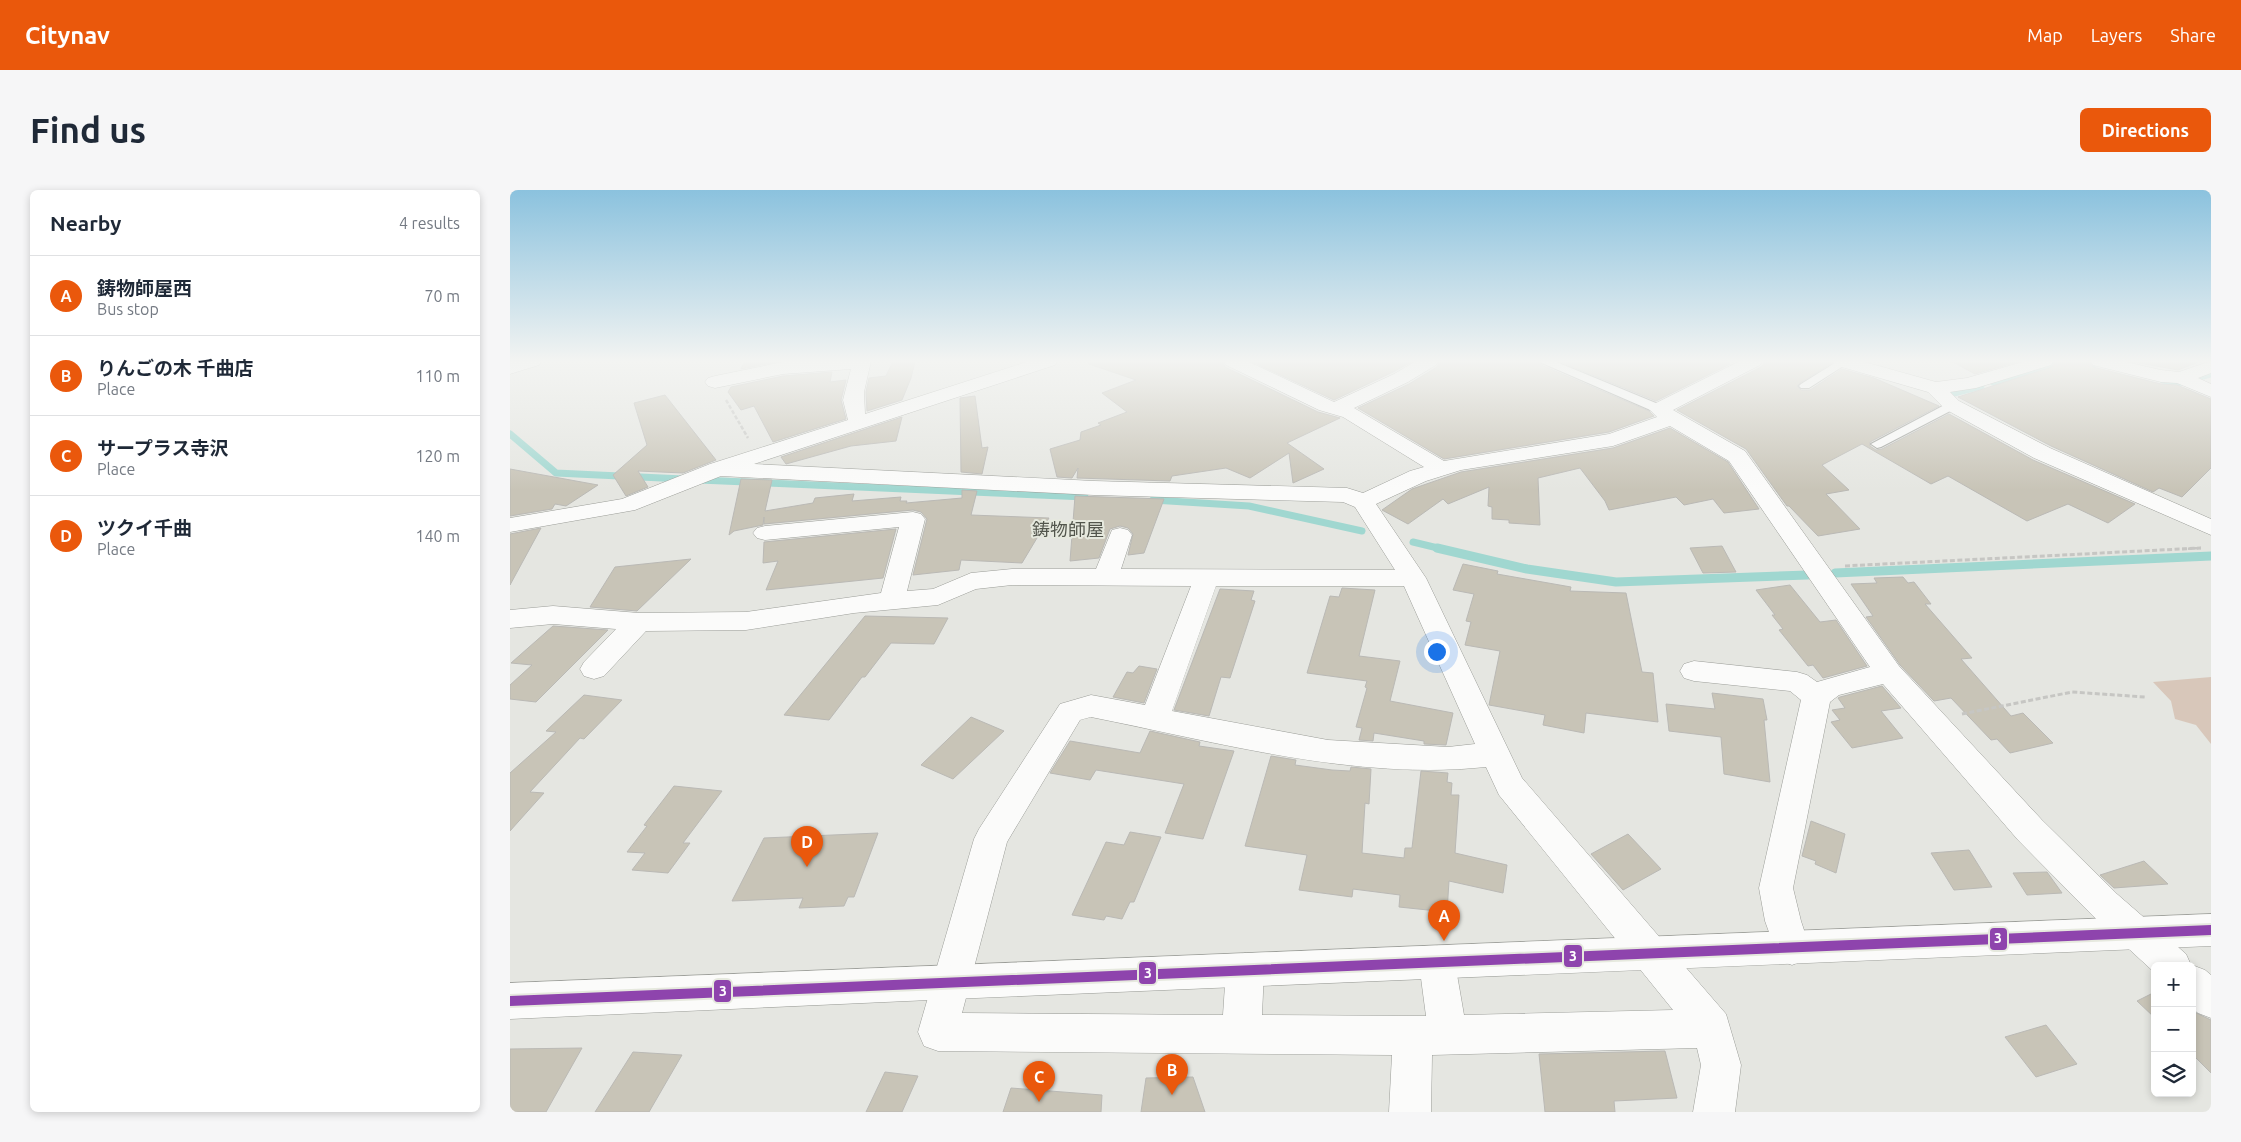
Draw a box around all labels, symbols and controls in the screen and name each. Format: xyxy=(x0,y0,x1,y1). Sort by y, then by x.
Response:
text: Citynav xyxy=(25,22,110,49)
text: Map xyxy=(2027,25,2063,45)
text: Layers xyxy=(2091,25,2142,45)
text: Share xyxy=(2170,25,2216,45)
button: Directions xyxy=(2080,108,2211,152)
text: Find us xyxy=(30,110,146,150)
text: Nearby xyxy=(50,211,121,235)
text: 4 results xyxy=(399,214,460,232)
text: 鋳物師屋西 xyxy=(97,277,192,299)
text: A xyxy=(60,287,72,305)
text: 70 m xyxy=(424,287,460,305)
text: Bus stop xyxy=(97,300,159,318)
text: りんごの木 千曲店 xyxy=(97,357,254,379)
text: B xyxy=(61,367,71,385)
text: 110 m xyxy=(415,367,460,385)
text: Place xyxy=(97,380,135,398)
text: サープラス寺沢 xyxy=(97,437,228,459)
text: C xyxy=(61,447,71,465)
text: 120 m xyxy=(415,447,460,465)
text: Place xyxy=(97,460,135,478)
text: ツクイ千曲 xyxy=(97,517,192,539)
district label: 鋳物師屋 xyxy=(1032,519,1104,539)
text: D xyxy=(60,527,72,545)
text: 140 m xyxy=(415,527,460,545)
text: Place xyxy=(97,540,135,558)
your location xyxy=(1424,639,1450,665)
pin: D xyxy=(791,826,823,867)
pin: A xyxy=(1428,900,1460,941)
line badge: 3 xyxy=(1989,927,2008,951)
text: 3 xyxy=(1994,930,2002,946)
line badge: 3 xyxy=(1563,944,1583,968)
text: 3 xyxy=(1569,948,1577,964)
line badge: 3 xyxy=(1138,961,1157,985)
map controls xyxy=(2151,962,2196,1097)
button: + xyxy=(2151,962,2196,1007)
text: 3 xyxy=(1144,965,1152,981)
line badge: 3 xyxy=(713,979,732,1003)
text: 3 xyxy=(719,983,727,999)
button: − xyxy=(2151,1007,2196,1052)
button: layers xyxy=(2151,1052,2196,1097)
pin: B xyxy=(1156,1054,1188,1095)
pin: C xyxy=(1023,1061,1055,1102)

